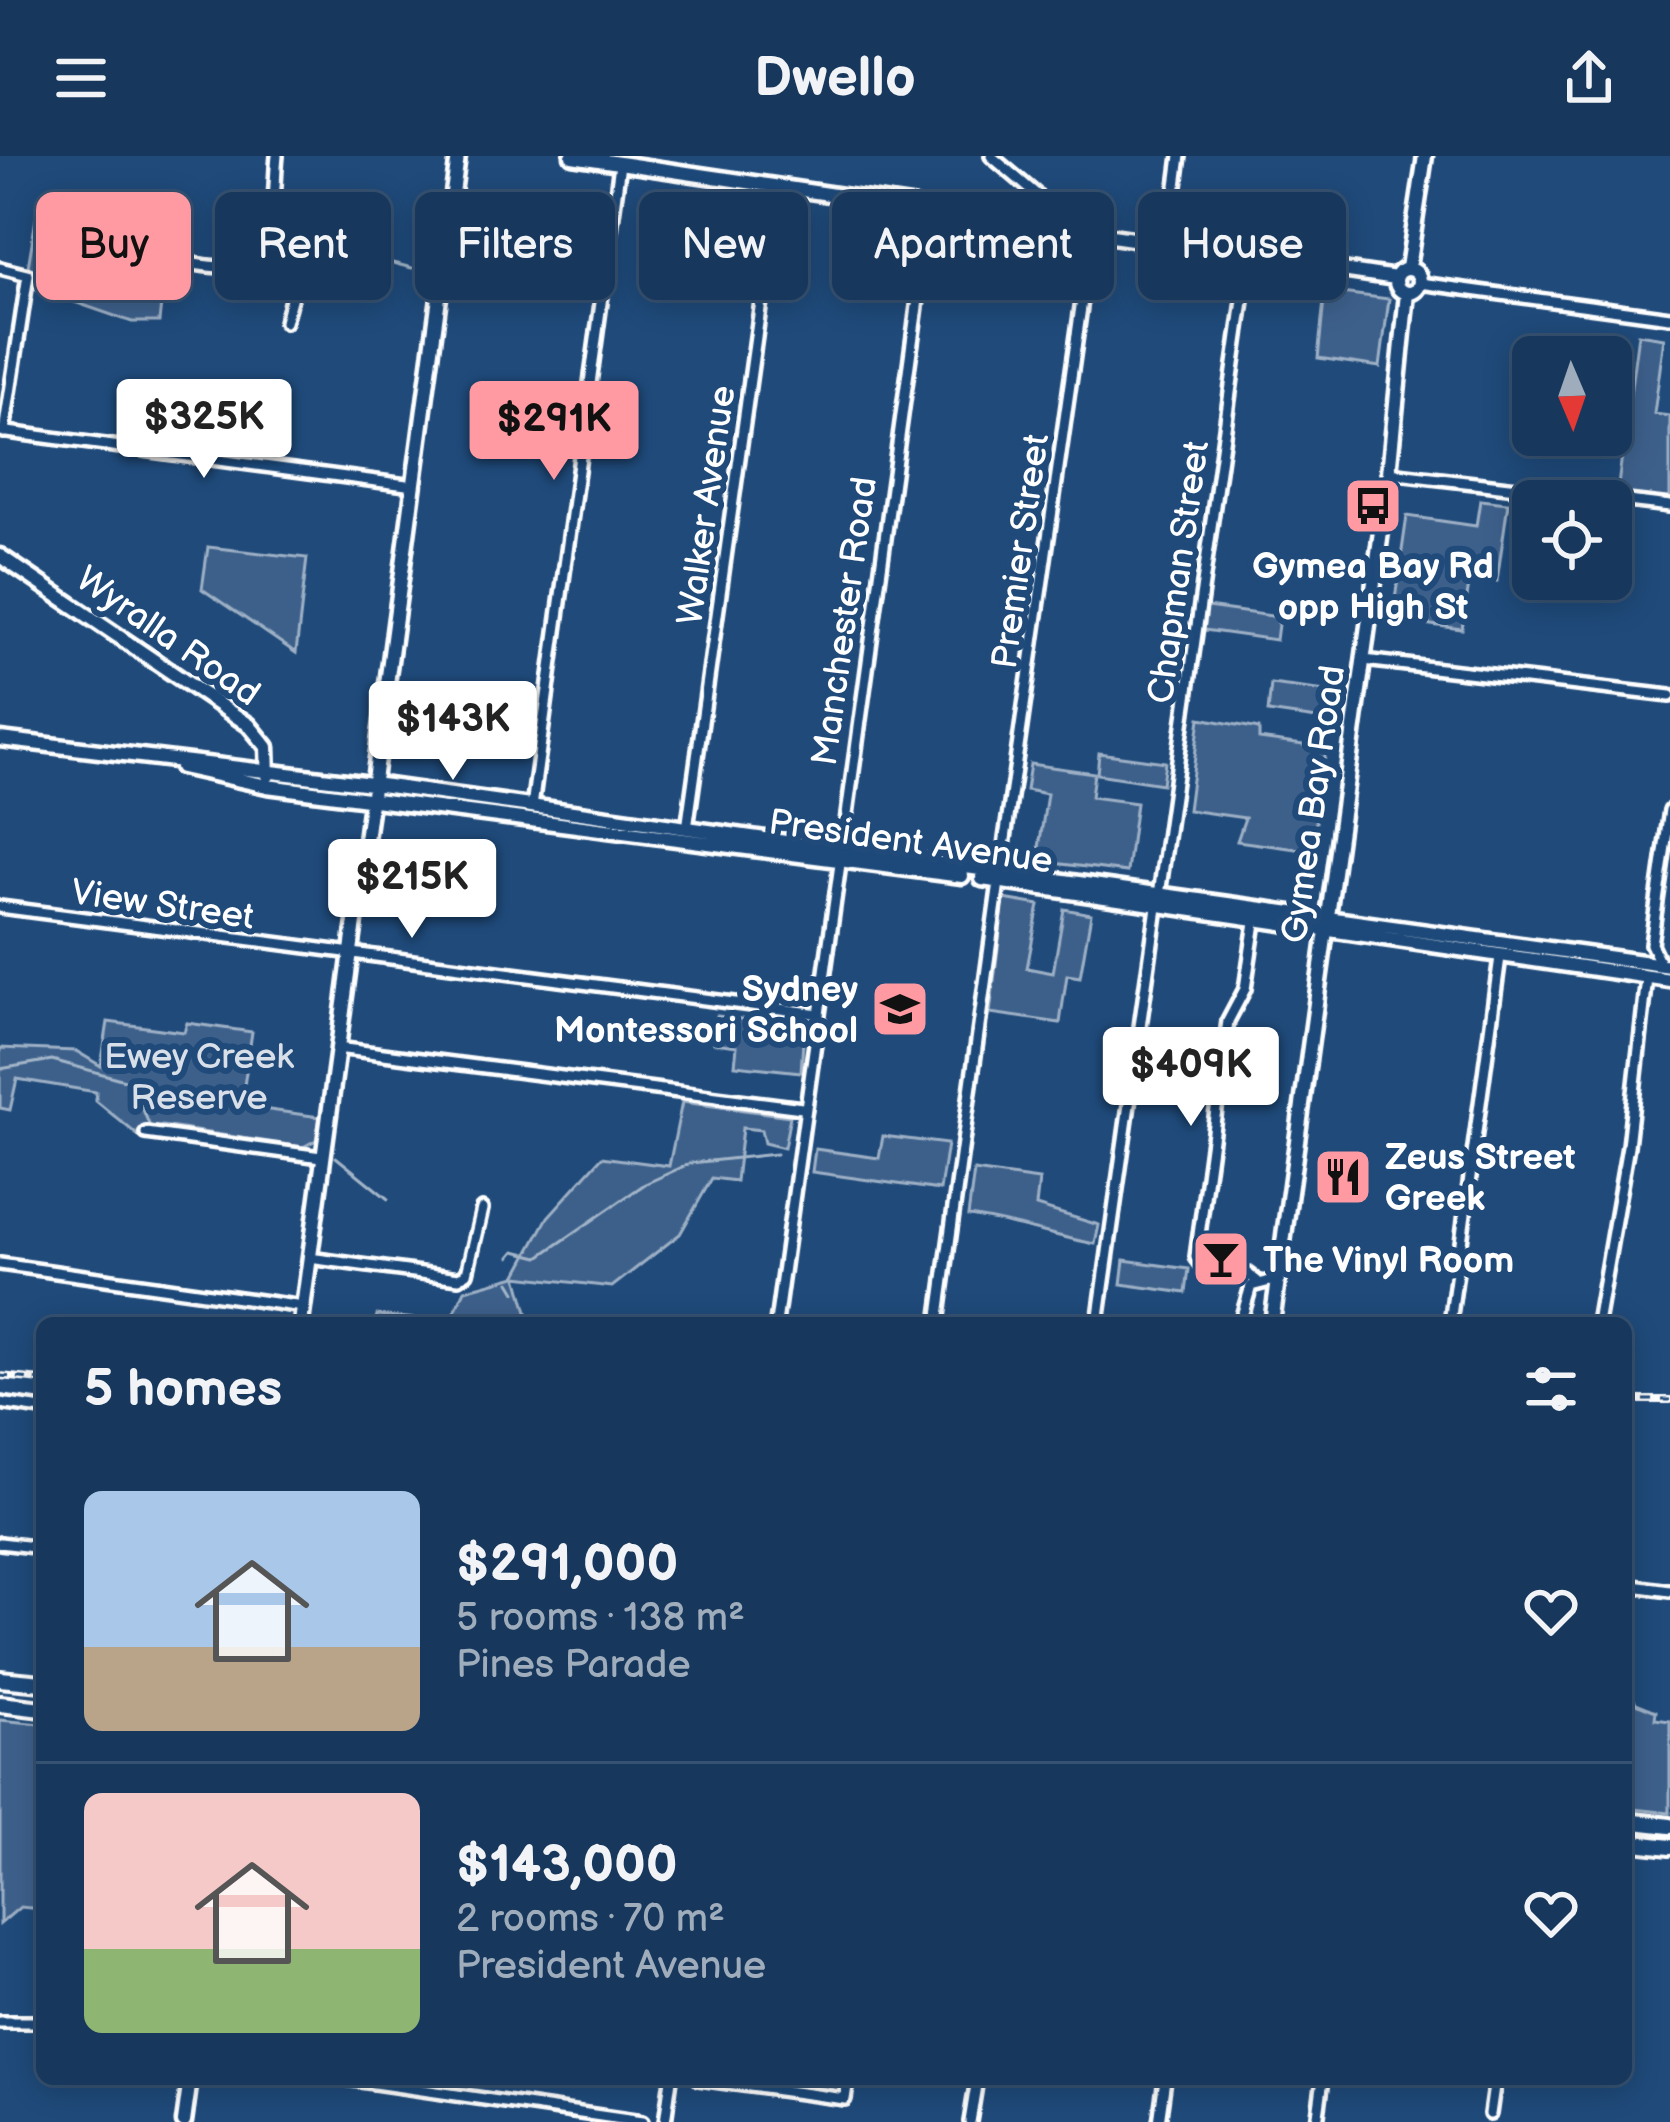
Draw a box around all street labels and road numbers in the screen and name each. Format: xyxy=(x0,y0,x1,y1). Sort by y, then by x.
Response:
street label: Walker Avenue xyxy=(669,383,746,628)
street label: Premier Street xyxy=(984,431,1059,672)
street label: Chapman Street xyxy=(1140,438,1219,707)
street label: Manchester Road xyxy=(804,474,887,768)
street label: Wyralla Road xyxy=(67,558,268,716)
street label: Gymea Bay Road xyxy=(1274,663,1355,946)
street label: President Avenue xyxy=(766,801,1055,884)
street label: View Street xyxy=(69,871,257,940)

